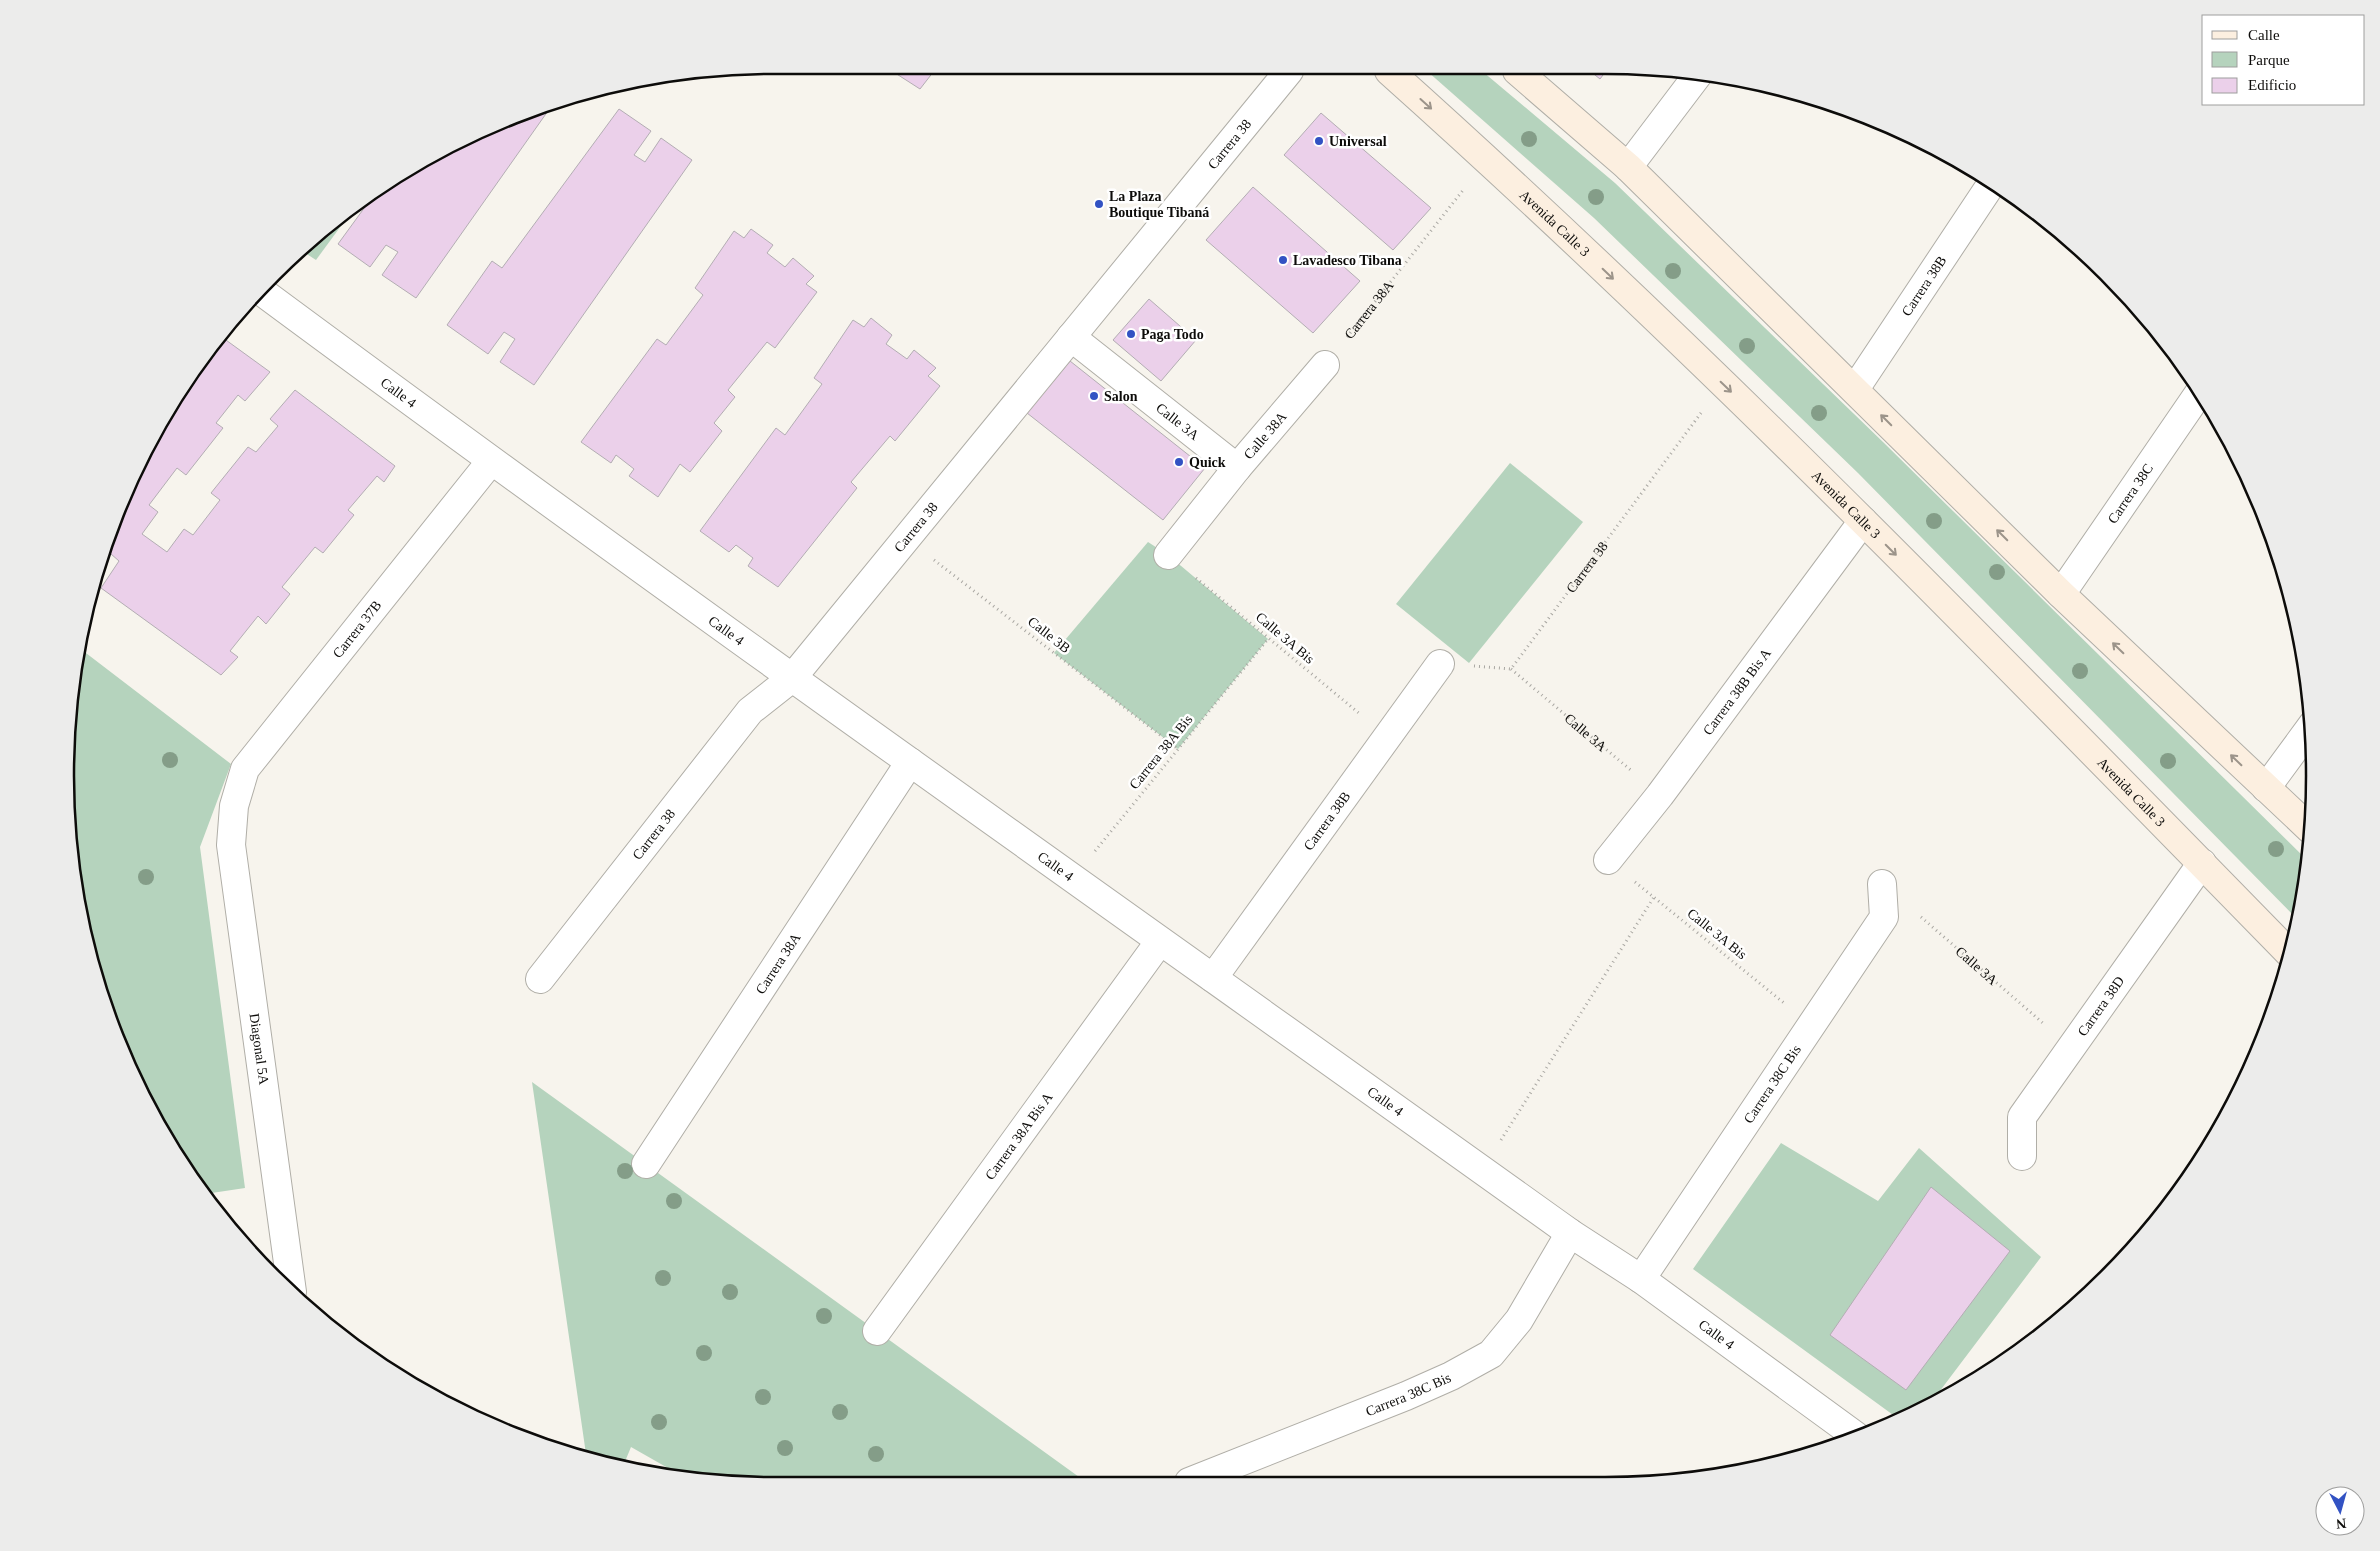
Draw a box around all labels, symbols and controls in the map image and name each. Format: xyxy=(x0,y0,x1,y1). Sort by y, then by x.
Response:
legend xyxy=(2202,15,2365,105)
text: Calle xyxy=(2248,27,2280,43)
text: Parque xyxy=(2248,52,2290,68)
text: Edificio xyxy=(2248,77,2296,93)
one-way arrow xyxy=(1419,98,1432,109)
street label: Carrera 38 xyxy=(1205,116,1254,172)
place label: Universal xyxy=(1329,134,1387,149)
marker: Universal xyxy=(1313,135,1325,147)
street label: Avenida Calle 3 xyxy=(1517,187,1593,259)
place label: La Plaza Boutique Tibaná xyxy=(1109,189,1209,220)
marker: La Plaza Boutique Tibaná xyxy=(1093,198,1105,210)
place label: Lavadesco Tibana xyxy=(1293,253,1402,268)
street label: Carrera 38B xyxy=(1898,253,1949,319)
marker: Lavadesco Tibana xyxy=(1277,254,1289,266)
one-way arrow xyxy=(1602,268,1615,280)
street label: Carrera 38A xyxy=(1341,277,1397,342)
place label: Paga Todo xyxy=(1141,327,1204,342)
marker: Paga Todo xyxy=(1125,328,1137,340)
street label: Calle 4 xyxy=(378,375,419,410)
one-way arrow xyxy=(1720,381,1732,393)
place label: Salon xyxy=(1104,389,1138,404)
marker: Salon xyxy=(1088,390,1100,402)
street label: Calle 3A xyxy=(1153,400,1203,443)
street label: Calle 38A xyxy=(1241,408,1290,462)
one-way arrow xyxy=(1881,415,1893,427)
place label: Quick xyxy=(1189,455,1226,470)
marker: Quick xyxy=(1173,456,1185,468)
street label: Carrera 38C xyxy=(2104,461,2156,526)
street label: Avenida Calle 3 xyxy=(1809,467,1883,541)
street label: Carrera 38 xyxy=(891,499,940,555)
one-way arrow xyxy=(1995,529,2008,541)
street label: Carrera 38 xyxy=(1563,539,1610,595)
one-way arrow xyxy=(1885,544,1898,556)
street label: Carrera 37B xyxy=(329,597,384,661)
street label: Calle 3A Bis xyxy=(1253,609,1317,667)
street label: Calle 4 xyxy=(706,613,747,648)
street label: Calle 3B xyxy=(1025,614,1073,656)
one-way arrow xyxy=(2112,642,2124,654)
street label: Carrera 38B Bis A xyxy=(1700,645,1774,738)
street label: Calle 3A xyxy=(1562,710,1611,755)
street label: Carrera 38A Bis xyxy=(1127,712,1195,792)
street label: Avenida Calle 3 xyxy=(2095,754,2168,829)
one-way arrow xyxy=(2230,754,2242,766)
street label: Carrera 38B xyxy=(1300,788,1353,853)
street label: Carrera 38 xyxy=(629,806,678,862)
street label: Calle 4 xyxy=(1035,848,1076,884)
street label: Calle 3A Bis xyxy=(1684,906,1750,962)
street label: Carrera 38A xyxy=(752,929,804,997)
street label: Calle 3A xyxy=(1953,943,2001,988)
street label: Carrera 38D xyxy=(2074,973,2127,1039)
street label: Diagonal 5A xyxy=(247,1012,272,1087)
street label: Carrera 38C Bis xyxy=(1740,1042,1804,1126)
street label: Calle 4 xyxy=(1365,1083,1406,1119)
street label: Carrera 38A Bis A xyxy=(982,1089,1056,1182)
street label: Calle 4 xyxy=(1696,1316,1737,1352)
street label: Carrera 38C Bis xyxy=(1363,1370,1453,1419)
north arrow xyxy=(2315,1486,2365,1536)
text: N xyxy=(2335,1515,2347,1531)

